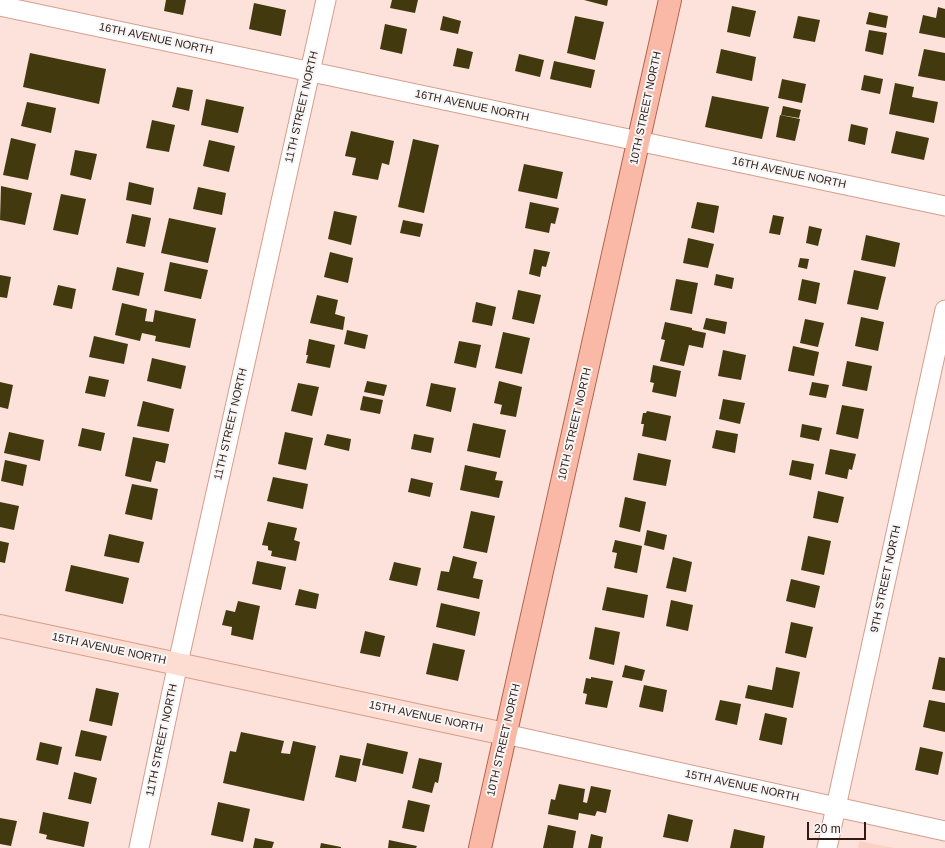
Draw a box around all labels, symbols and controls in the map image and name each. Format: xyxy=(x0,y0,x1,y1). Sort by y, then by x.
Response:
street label: 16TH AVENUE NORTH xyxy=(98,20,214,58)
street label: 11TH STREET NORTH xyxy=(283,50,321,164)
street label: 10TH STREET NORTH xyxy=(628,50,664,166)
street label: 16TH AVENUE NORTH xyxy=(414,87,530,125)
street label: 16TH AVENUE NORTH xyxy=(731,154,847,192)
street label: 10TH STREET NORTH xyxy=(556,366,594,482)
street label: 11TH STREET NORTH xyxy=(212,367,250,481)
street label: 9TH STREET NORTH xyxy=(868,524,904,634)
street label: 15TH AVENUE NORTH xyxy=(51,630,167,668)
street label: 10TH STREET NORTH xyxy=(485,682,523,798)
street label: 11TH STREET NORTH xyxy=(144,683,180,797)
street label: 15TH AVENUE NORTH xyxy=(368,698,484,736)
street label: 15TH AVENUE NORTH xyxy=(684,767,800,805)
scale bar xyxy=(809,814,868,840)
text: 20 m xyxy=(814,822,841,836)

